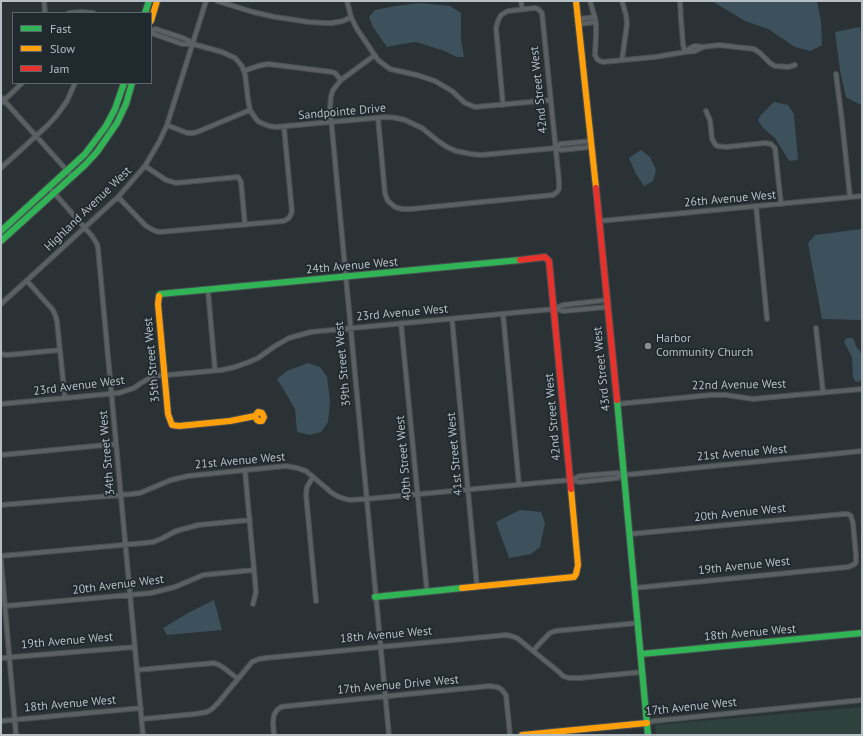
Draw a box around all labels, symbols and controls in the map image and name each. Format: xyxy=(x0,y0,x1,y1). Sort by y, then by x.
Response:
legend xyxy=(12,12,152,84)
text: Fast xyxy=(50,21,71,36)
text: Slow xyxy=(50,41,75,56)
street label: 42nd Street West xyxy=(527,46,551,134)
text: Jam xyxy=(50,61,69,76)
street label: Sandpointe Drive xyxy=(297,101,387,123)
street label: Highland Avenue West xyxy=(42,164,134,254)
street label: 26th Avenue West xyxy=(683,188,777,210)
street label: 24th Avenue West xyxy=(305,255,399,277)
street label: 23rd Avenue West xyxy=(355,302,449,324)
street label: 35th Street West xyxy=(141,317,163,403)
street label: 39th Street West xyxy=(332,321,354,407)
street label: 43rd Street West xyxy=(590,326,614,412)
place label: Harbor Community Church xyxy=(656,332,753,360)
marker: Harbor Community Church xyxy=(643,341,653,351)
street label: 23rd Avenue West xyxy=(32,373,126,399)
street label: 42nd Street West xyxy=(542,373,564,461)
street label: 22nd Avenue West xyxy=(692,377,786,393)
street label: 34th Street West xyxy=(96,410,118,496)
street label: 41st Street West xyxy=(444,412,466,496)
street label: 40th Street West xyxy=(393,415,415,501)
street label: 21st Avenue West xyxy=(696,442,788,464)
street label: 21st Avenue West xyxy=(194,450,286,472)
street label: 20th Avenue West xyxy=(693,501,787,525)
street label: 19th Avenue West xyxy=(697,554,791,578)
street label: 20th Avenue West xyxy=(71,572,165,598)
street label: 18th Avenue West xyxy=(703,622,797,644)
street label: 18th Avenue West xyxy=(339,624,433,646)
street label: 19th Avenue West xyxy=(20,630,114,652)
street label: 17th Avenue Drive West xyxy=(337,673,459,697)
street label: 18th Avenue West xyxy=(23,693,117,715)
street label: 17th Avenue West xyxy=(645,695,737,719)

